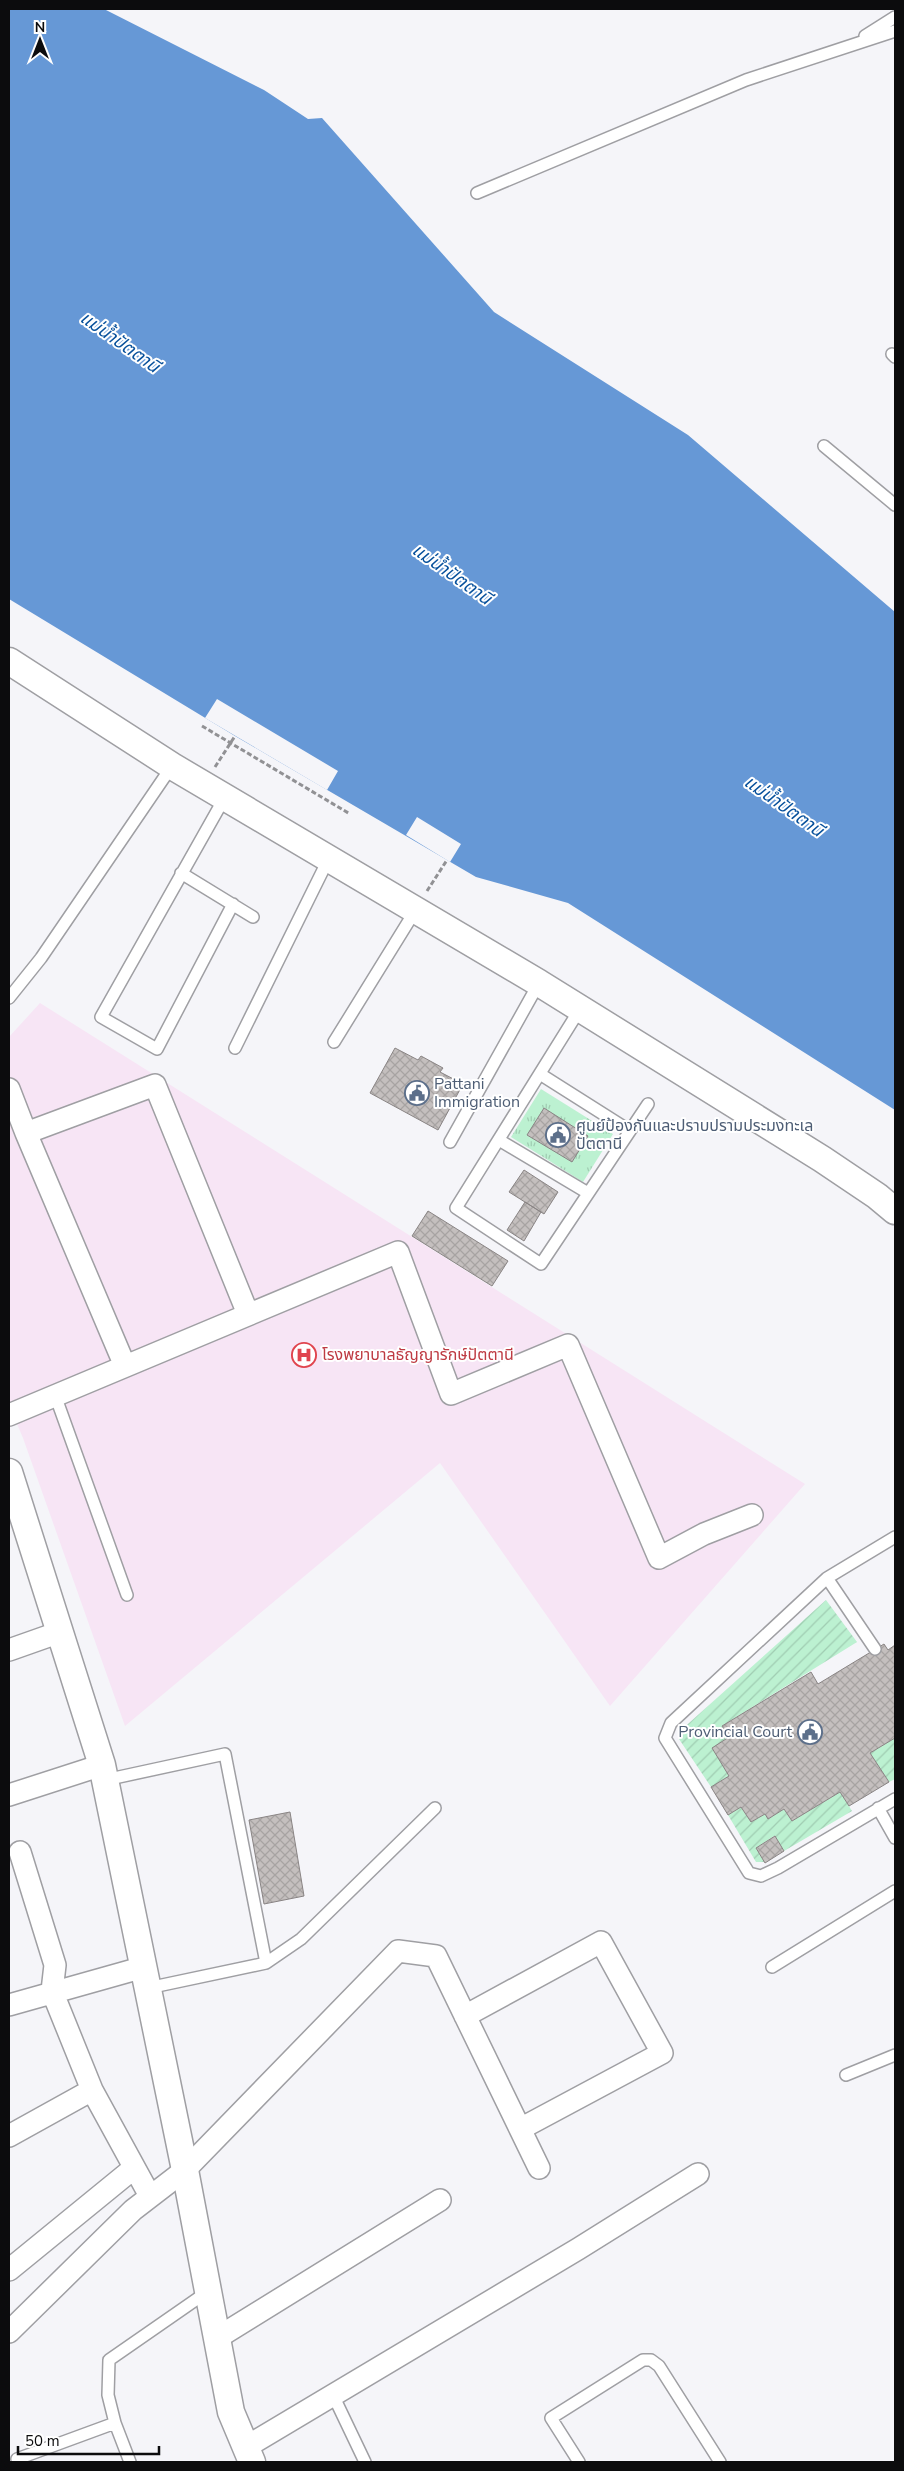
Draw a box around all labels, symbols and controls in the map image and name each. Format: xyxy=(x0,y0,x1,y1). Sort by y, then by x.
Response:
north arrow xyxy=(15,15,65,65)
text: N xyxy=(35,18,45,37)
water label: แม่น้ำปัตตานี xyxy=(76,305,167,379)
water label: แม่น้ำปัตตานี xyxy=(408,537,499,611)
water label: แม่น้ำปัตตานี xyxy=(740,769,831,843)
place label: Pattani Immigration xyxy=(434,1073,520,1113)
public building icon: Pattani Immigration xyxy=(404,1080,430,1106)
place label: ศูนย์ป้องกันและปราบปรามประมงทะเล ปัตตานี xyxy=(576,1115,813,1155)
public building icon: ศูนย์ป้องกันและปราบปรามประมงทะเล ปัตตานี xyxy=(545,1122,571,1148)
hospital icon: โรงพยาบาลธัญญารักษ์ปัตตานี xyxy=(291,1342,317,1368)
place label: โรงพยาบาลธัญญารักษ์ปัตตานี xyxy=(322,1344,514,1366)
public building icon: Provincial Court xyxy=(797,1719,823,1745)
place label: Provincial Court xyxy=(678,1721,792,1743)
scale bar xyxy=(18,2424,159,2456)
text: 50 m xyxy=(25,2431,60,2451)

